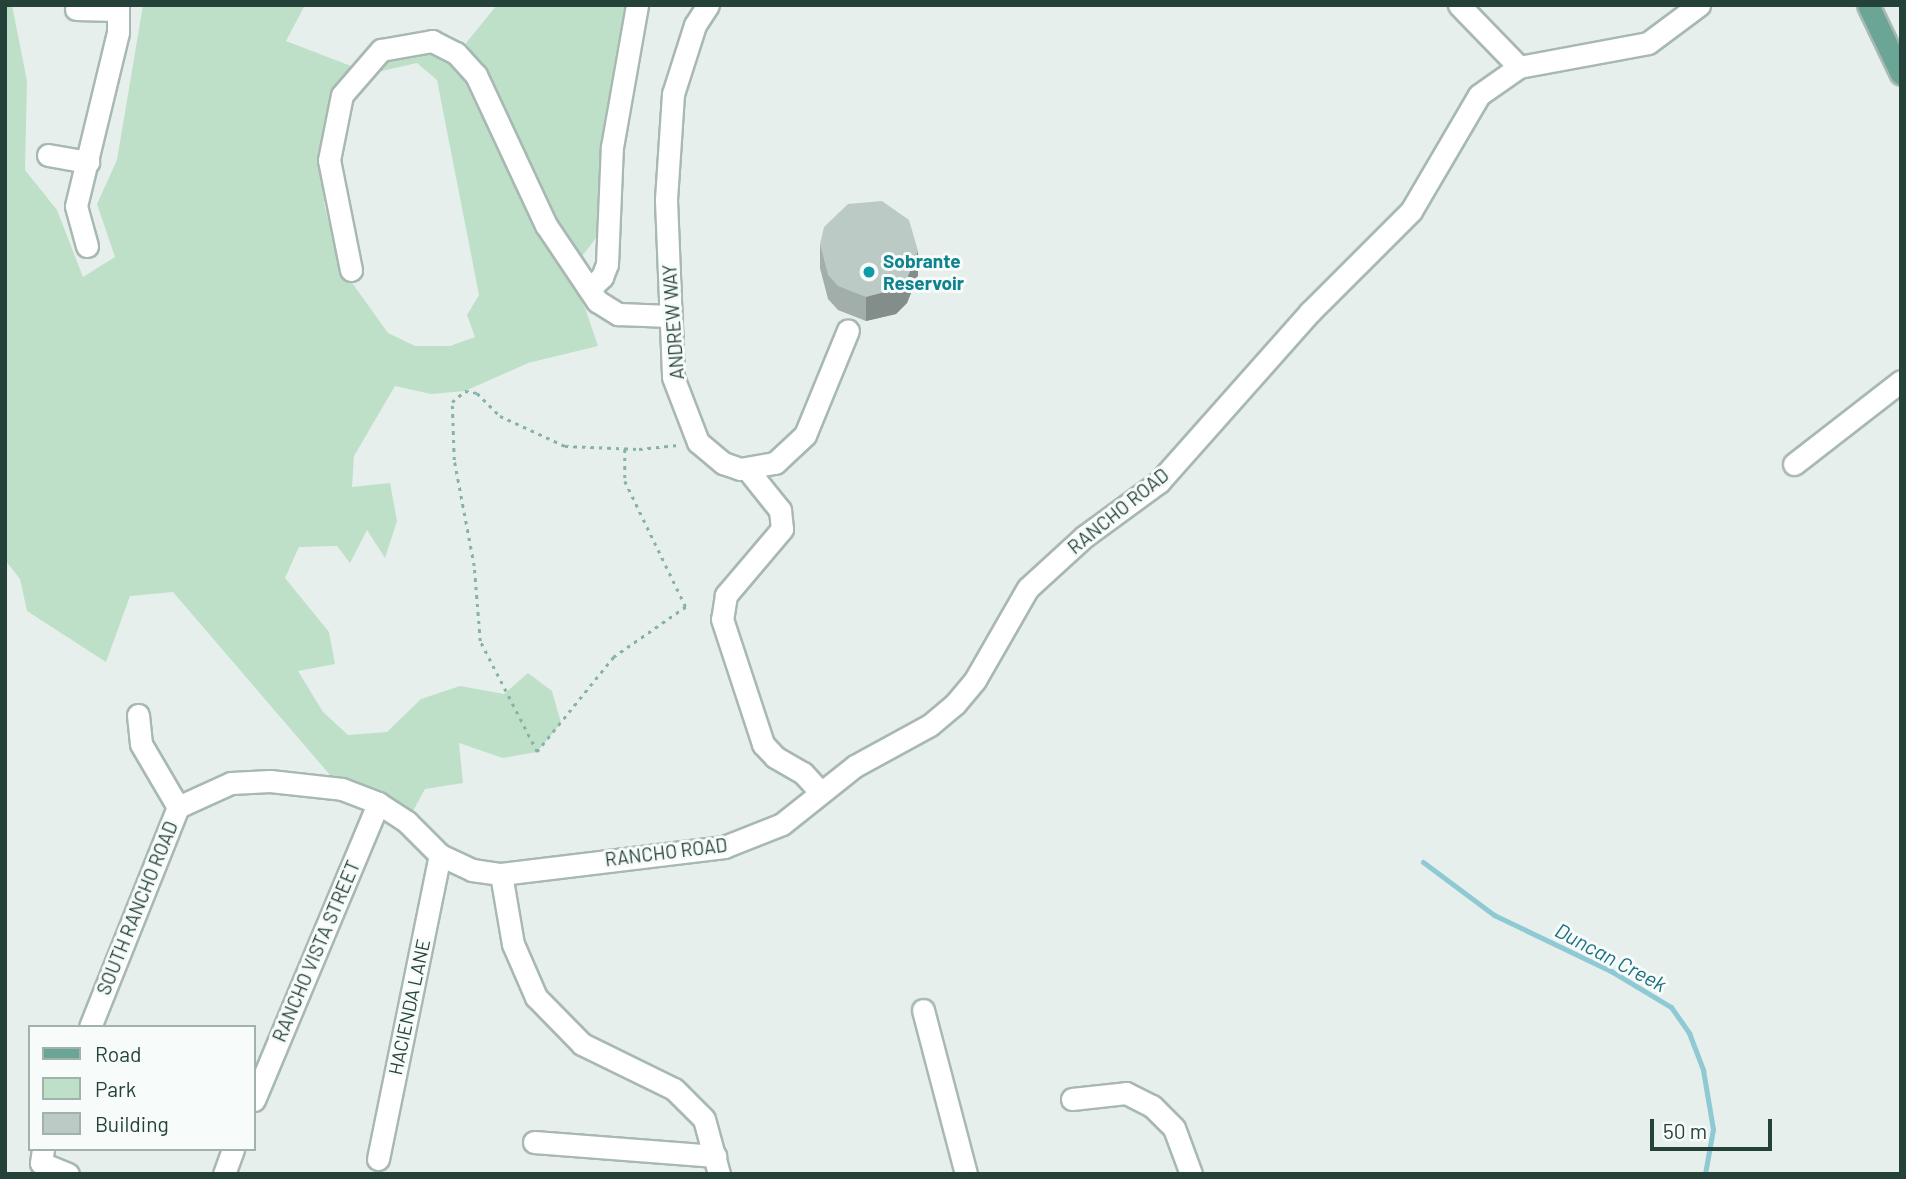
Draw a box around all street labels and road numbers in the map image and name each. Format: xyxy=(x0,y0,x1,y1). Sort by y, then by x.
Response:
street label: ANDREW WAY xyxy=(658,264,688,380)
street label: RANCHO ROAD xyxy=(1063,463,1173,559)
street label: SOUTH RANCHO ROAD xyxy=(92,818,182,998)
street label: RANCHO ROAD xyxy=(604,833,728,871)
street label: RANCHO VISTA STREET xyxy=(267,857,365,1045)
street label: HACIENDA LANE xyxy=(383,937,435,1077)

